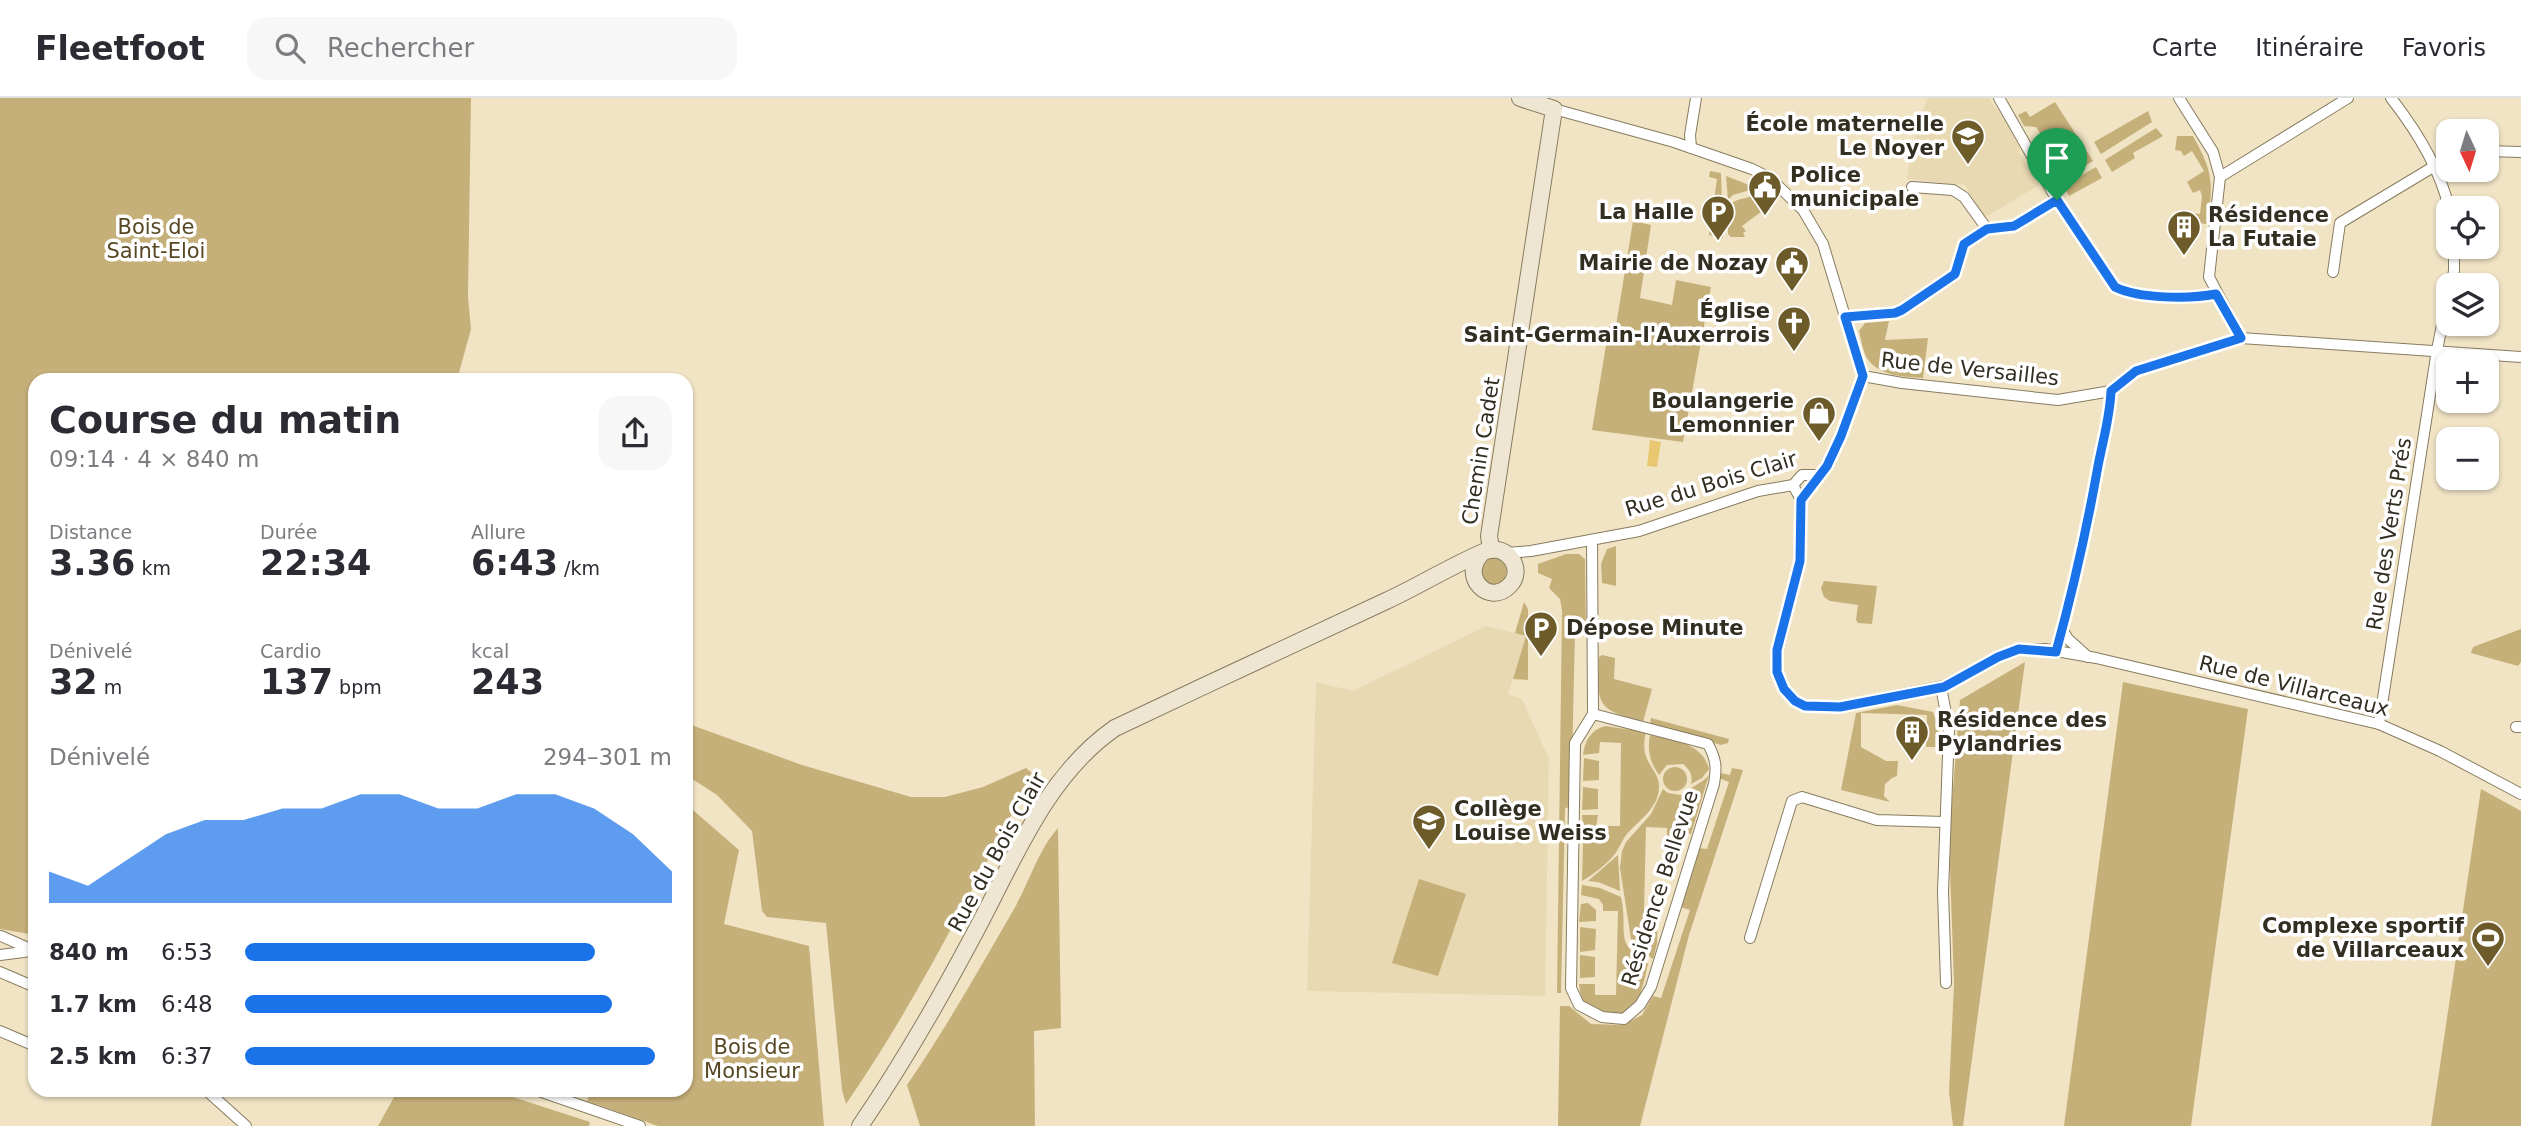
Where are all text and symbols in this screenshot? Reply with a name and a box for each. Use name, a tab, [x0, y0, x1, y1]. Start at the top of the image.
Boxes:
search box	[247, 17, 737, 80]
text: Fleetfoot	[35, 29, 205, 68]
icon: search	[271, 29, 309, 67]
text: Rechercher	[327, 33, 474, 63]
text: Carte	[2152, 34, 2217, 62]
text: Itinéraire	[2255, 34, 2364, 62]
text: Favoris	[2402, 34, 2486, 62]
place label: École maternelle Le Noyer	[1746, 111, 1945, 160]
school or university icon: École maternelle Le Noyer	[1949, 117, 1987, 166]
north arrow	[2436, 119, 2499, 182]
map controls	[2436, 119, 2499, 490]
pin	[2027, 128, 2087, 200]
icon: arrive	[2038, 139, 2076, 177]
place label: Police municipale	[1790, 163, 1919, 211]
public building icon: Police municipale	[1746, 168, 1784, 217]
parking icon: La Halle	[1699, 193, 1737, 242]
button: locate	[2436, 196, 2499, 259]
place label: La Halle	[1599, 200, 1694, 224]
place label: Résidence La Futaie	[2208, 203, 2329, 251]
building icon: Résidence La Futaie	[2165, 208, 2203, 257]
park label: Bois de Saint-Eloi	[107, 215, 205, 263]
public building icon: Mairie de Nozay	[1773, 244, 1811, 293]
place label: Mairie de Nozay	[1579, 251, 1768, 275]
button: layers	[2436, 273, 2499, 336]
place label: Église Saint-Germain-l'Auxerrois	[1464, 298, 1770, 347]
church icon: Église Saint-Germain-l'Auxerrois	[1775, 304, 1813, 353]
street label: Rue de Versailles	[1880, 348, 2060, 390]
button: +	[2436, 350, 2499, 413]
street label: Chemin Cadet	[1457, 375, 1505, 527]
place label: Boulangerie Lemonnier	[1651, 389, 1795, 437]
shop icon: Boulangerie Lemonnier	[1800, 394, 1838, 443]
button: share	[598, 396, 672, 470]
text: Course du matin	[49, 398, 401, 442]
button: −	[2436, 427, 2499, 490]
street label: Rue des Verts Prés	[2362, 436, 2416, 632]
text: 09:14 · 4 × 840 m	[49, 446, 259, 472]
street label: Rue du Bois Clair	[1622, 446, 1800, 522]
text: Distance	[49, 521, 132, 543]
text: Durée	[260, 521, 317, 543]
text: Allure	[471, 521, 526, 543]
text: 3.36	[49, 543, 135, 583]
text: 22:34	[260, 543, 371, 583]
text: 6:43	[471, 543, 558, 583]
text: km	[135, 557, 171, 579]
text: /km	[558, 557, 600, 579]
parking icon: Dépose Minute	[1522, 609, 1560, 658]
place label: Dépose Minute	[1566, 616, 1743, 640]
text: Dénivelé	[49, 640, 133, 662]
text: Cardio	[260, 640, 321, 662]
text: kcal	[471, 640, 509, 662]
street label: Rue de Villarceaux	[2196, 651, 2392, 721]
text: 32	[49, 662, 98, 702]
text: 137	[260, 662, 333, 702]
text: 243	[471, 662, 544, 702]
text: m	[98, 676, 122, 698]
text: bpm	[333, 676, 382, 698]
place label: Résidence des Pylandries	[1937, 708, 2107, 756]
building icon: Résidence des Pylandries	[1893, 713, 1931, 762]
text: Dénivelé	[49, 744, 150, 770]
text: 294–301 m	[543, 744, 672, 770]
street label: Rue du Bois Clair	[943, 768, 1051, 936]
street label: Résidence Bellevue	[1617, 787, 1703, 989]
place label: Collège Louise Weiss	[1454, 797, 1607, 845]
school or university icon: Collège Louise Weiss	[1410, 802, 1448, 851]
place label: Complexe sportif de Villarceaux	[2262, 914, 2465, 962]
sports icon: Complexe sportif de Villarceaux	[2469, 919, 2507, 968]
text: 840 m	[49, 939, 129, 965]
text: 6:53	[161, 939, 213, 965]
text: 1.7 km	[49, 991, 137, 1017]
text: 6:48	[161, 991, 213, 1017]
park label: Bois de Monsieur	[704, 1035, 800, 1083]
text: 2.5 km	[49, 1043, 137, 1069]
text: 6:37	[161, 1043, 213, 1069]

